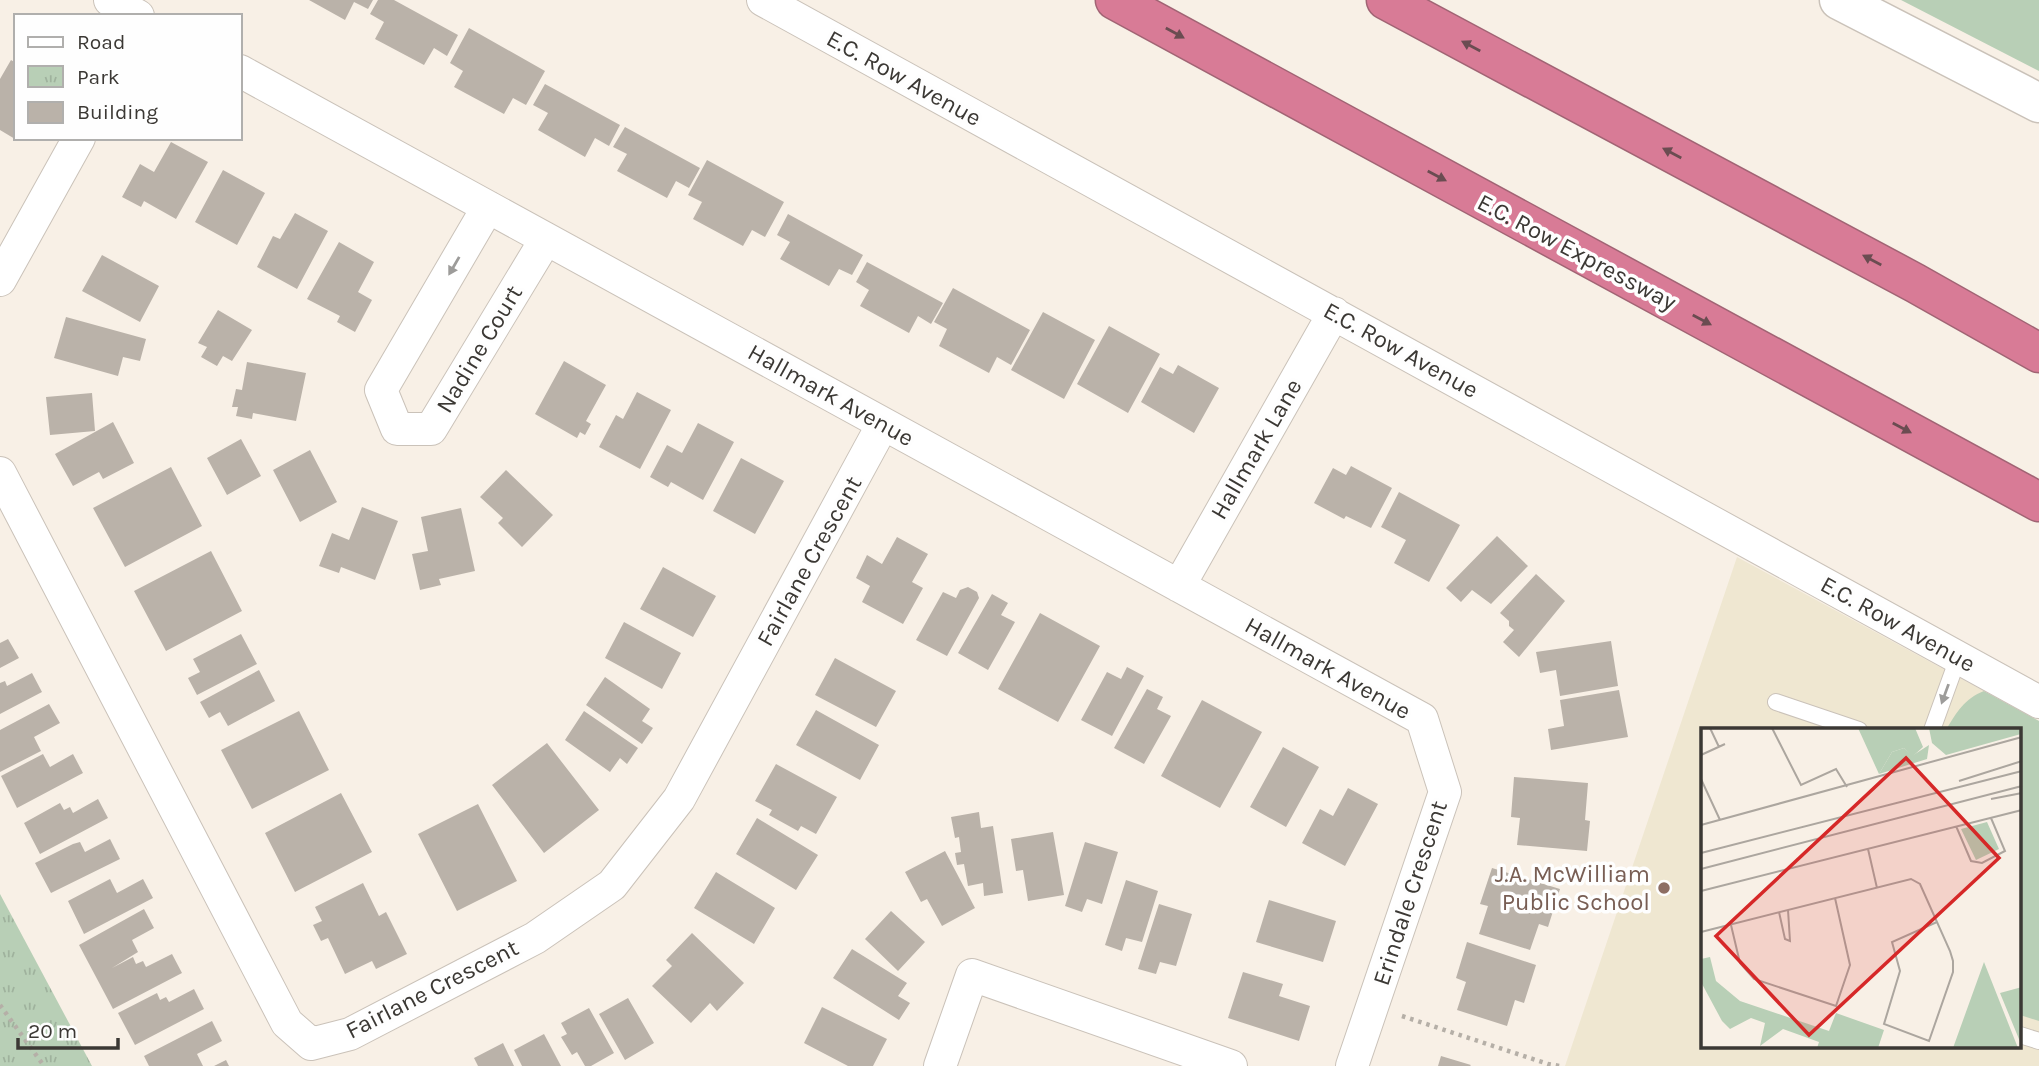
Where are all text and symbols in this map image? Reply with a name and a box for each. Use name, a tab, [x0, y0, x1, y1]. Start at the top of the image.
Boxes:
legend	[14, 14, 242, 140]
street label: E.C. Row Avenue	[822, 24, 986, 132]
one-way arrow	[1166, 27, 1185, 39]
text: Road	[77, 30, 125, 54]
one-way arrow	[1461, 40, 1481, 51]
text: Park	[77, 65, 120, 89]
text: Building	[77, 100, 158, 124]
one-way arrow	[1662, 147, 1682, 159]
one-way arrow	[1428, 170, 1447, 182]
street label: E.C. Row Expressway	[1473, 188, 1681, 316]
one-way arrow	[1863, 254, 1882, 266]
one-way arrow	[448, 257, 460, 276]
street label: Nadine Court	[430, 280, 528, 418]
street label: E.C. Row Avenue	[1319, 296, 1483, 404]
one-way arrow	[1692, 314, 1712, 326]
street label: Hallmark Avenue	[743, 338, 919, 452]
street label: Hallmark Lane	[1204, 374, 1308, 524]
one-way arrow	[1892, 422, 1912, 434]
street label: Fairlane Crescent	[751, 471, 867, 651]
street label: E.C. Row Avenue	[1816, 570, 1980, 678]
street label: Hallmark Avenue	[1240, 611, 1416, 725]
one-way arrow	[1939, 683, 1950, 704]
inset map	[1701, 728, 2022, 1048]
street label: Erindale Crescent	[1367, 797, 1453, 989]
place label: J.A. McWilliam Public School	[1495, 860, 1650, 916]
marker: J.A. McWilliam Public School	[1656, 880, 1672, 896]
street label: Fairlane Crescent	[341, 933, 523, 1045]
scale bar	[18, 1006, 117, 1050]
text: 20 m	[28, 1019, 77, 1043]

